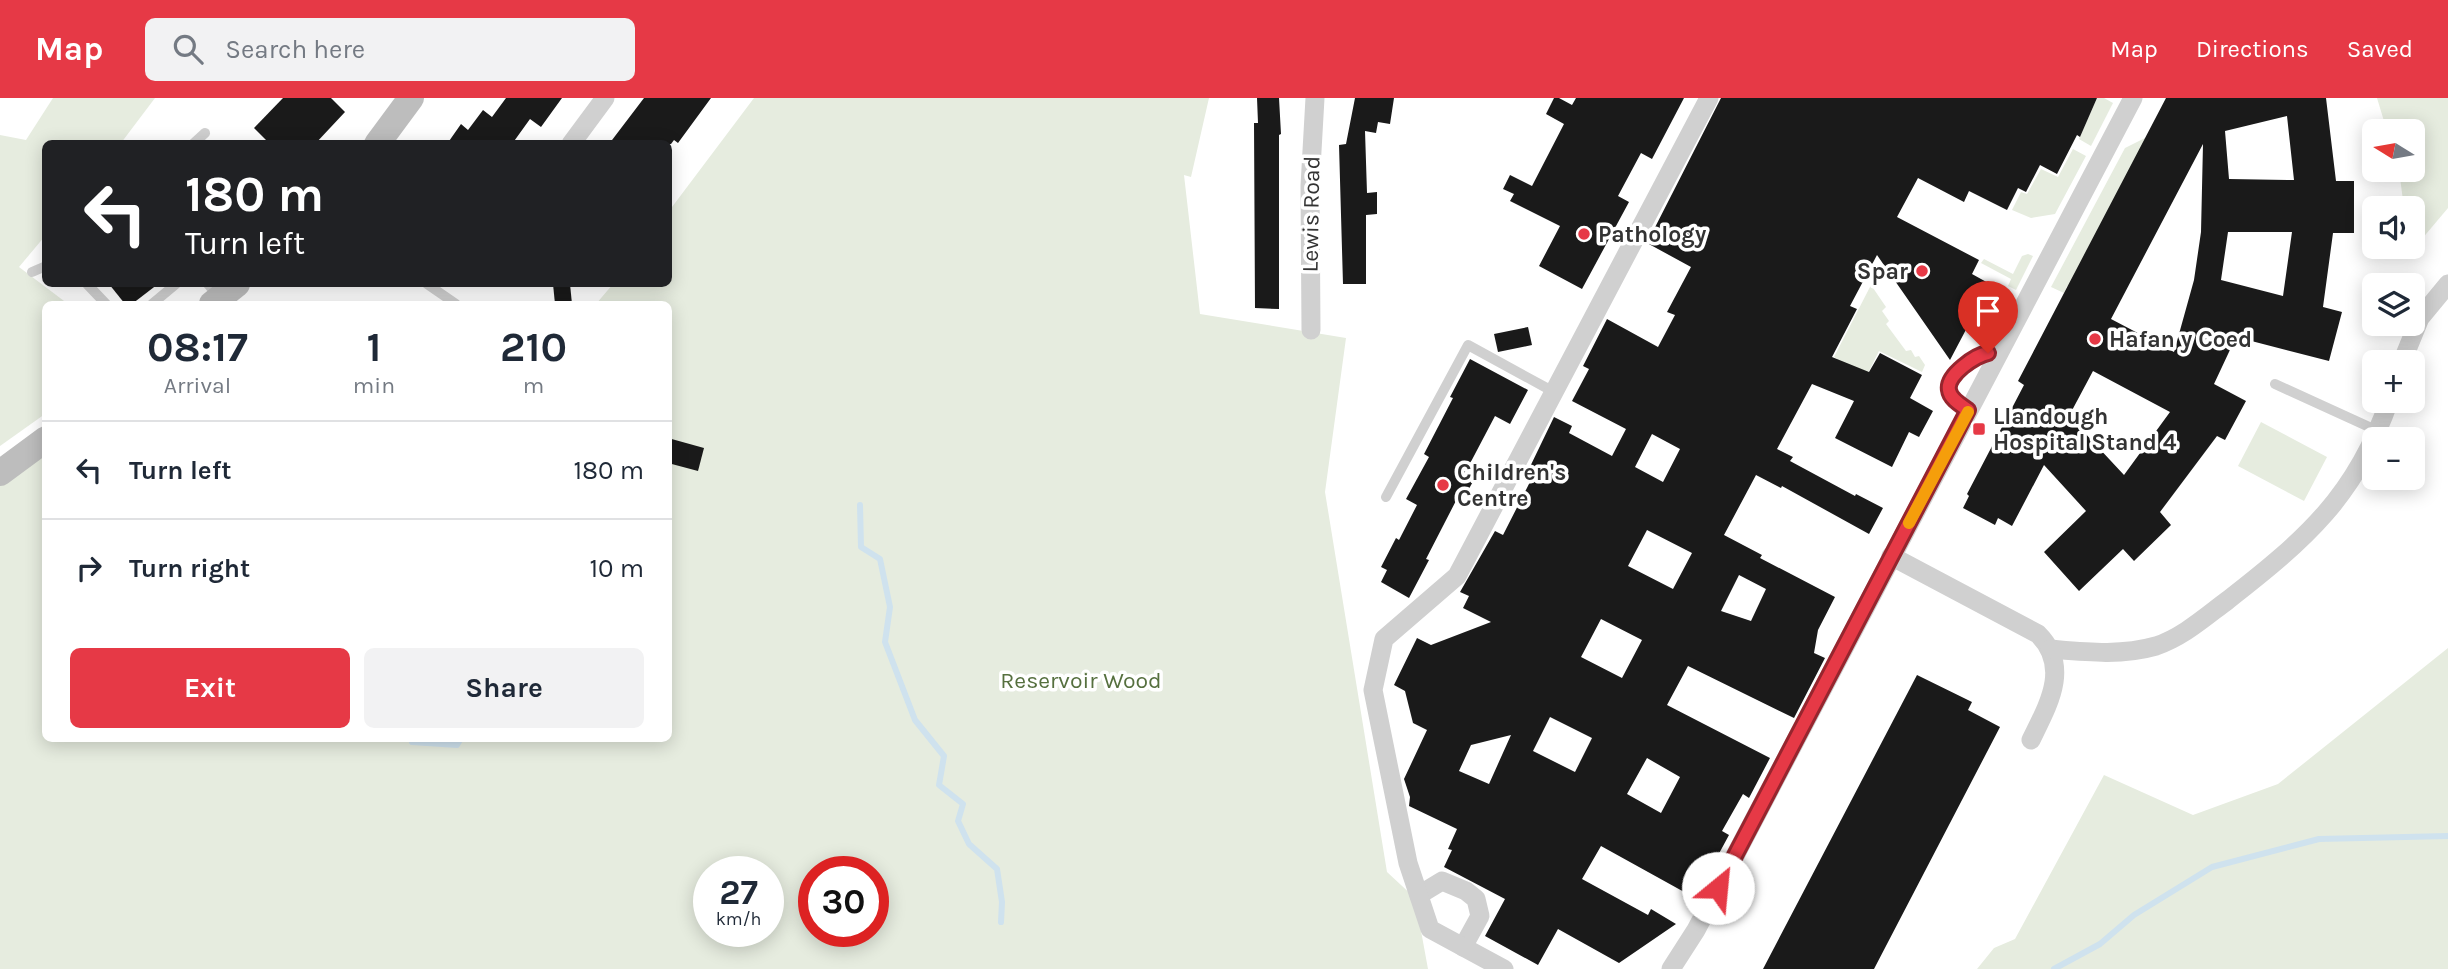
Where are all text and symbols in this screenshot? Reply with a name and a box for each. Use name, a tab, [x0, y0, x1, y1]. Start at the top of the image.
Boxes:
search box	[145, 18, 635, 81]
text: Map	[35, 30, 103, 68]
icon: search	[169, 30, 207, 68]
text: Search here	[225, 34, 365, 65]
text: Map	[2110, 35, 2158, 63]
text: Directions	[2196, 35, 2309, 63]
text: Saved	[2347, 35, 2413, 63]
north arrow	[2362, 119, 2426, 182]
map controls	[2362, 119, 2425, 490]
street label: Lewis Road	[1296, 155, 1326, 273]
text: 180 m	[185, 166, 324, 223]
icon: left	[70, 168, 161, 259]
button: sound	[2362, 196, 2425, 259]
place label: Pathology	[1598, 221, 1707, 248]
text: Turn left	[185, 225, 305, 262]
marker: Pathology	[1576, 226, 1592, 242]
place label: Spar	[1857, 258, 1908, 285]
marker: Spar	[1914, 263, 1930, 279]
button: layers	[2362, 273, 2425, 336]
pin	[1958, 281, 2018, 353]
icon: arrive	[1969, 292, 2007, 330]
text: 08:17	[147, 322, 248, 372]
text: 1	[366, 322, 381, 372]
text: 210	[500, 322, 567, 372]
place label: Hafan y Coed	[2109, 326, 2252, 353]
marker: Hafan y Coed	[2087, 331, 2103, 347]
button: +	[2362, 350, 2425, 413]
text: Arrival	[164, 372, 231, 399]
text: min	[353, 372, 395, 399]
text: m	[523, 372, 544, 399]
place label: Llandough Hospital Stand 4	[1993, 403, 2177, 456]
marker: Llandough Hospital Stand 4	[1971, 421, 1987, 437]
button: −	[2362, 427, 2425, 490]
icon: left	[70, 451, 108, 489]
text: Turn left	[129, 455, 231, 486]
text: 180 m	[574, 455, 644, 486]
place label: Children's Centre	[1457, 459, 1566, 512]
marker: Children's Centre	[1435, 477, 1451, 493]
icon: right	[70, 549, 108, 587]
text: Turn right	[129, 553, 250, 584]
text: 10 m	[589, 553, 644, 584]
button: Exit	[70, 648, 350, 728]
button: Share	[364, 648, 644, 728]
park label: Reservoir Wood	[1000, 667, 1162, 694]
position arrow	[1681, 851, 1755, 925]
speed limit sign: 30	[798, 856, 889, 947]
text: 27	[719, 872, 758, 913]
text: km/h	[716, 908, 761, 930]

